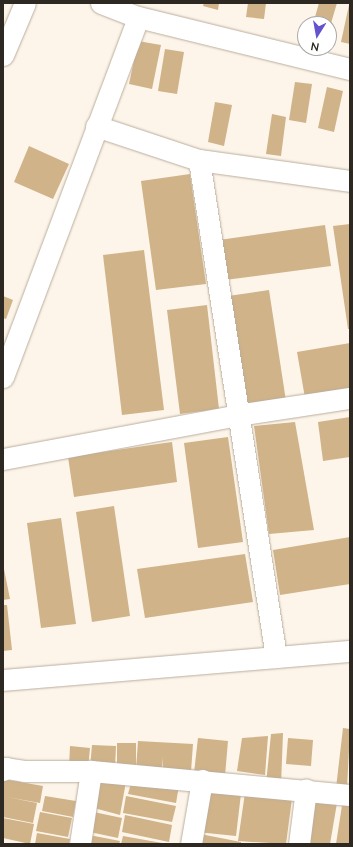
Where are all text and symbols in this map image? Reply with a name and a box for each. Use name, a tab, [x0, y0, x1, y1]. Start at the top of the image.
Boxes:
north arrow	[297, 16, 337, 56]
text: N	[309, 39, 320, 54]

